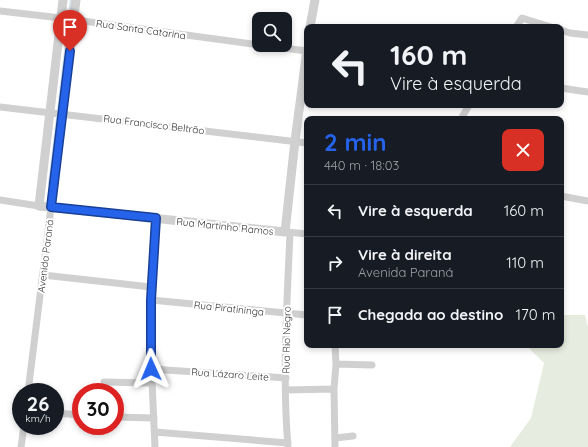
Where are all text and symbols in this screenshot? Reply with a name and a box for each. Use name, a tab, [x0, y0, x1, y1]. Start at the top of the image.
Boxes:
pin	[53, 10, 87, 51]
map controls	[252, 12, 292, 52]
button: search	[252, 12, 292, 52]
icon: arrive	[59, 16, 81, 38]
street label: Rua Santa Catarina	[95, 17, 187, 42]
text: 160 m	[390, 37, 467, 72]
icon: left	[324, 40, 376, 92]
text: Vire à esquerda	[390, 72, 522, 95]
street label: Rua Francisco Beltrão	[103, 112, 205, 137]
text: 2 min	[324, 127, 386, 157]
button: close	[502, 129, 544, 171]
text: 440 m · 18:03	[324, 157, 399, 173]
icon: left	[324, 200, 346, 222]
text: Vire à esquerda	[358, 201, 473, 220]
text: 160 m	[504, 201, 544, 220]
street label: Rua Martinho Ramos	[176, 215, 275, 238]
street label: Avenida Paraná	[35, 219, 56, 293]
text: Vire à direita	[358, 245, 452, 264]
icon: right	[324, 252, 346, 274]
text: 110 m	[506, 253, 544, 272]
text: Avenida Paraná	[358, 264, 454, 280]
street label: Rua Piratininga	[193, 298, 265, 319]
icon: arrive	[324, 304, 346, 326]
text: Chegada ao destino	[358, 305, 503, 324]
text: 170 m	[515, 305, 555, 324]
street label: Rua Rio Negro	[279, 306, 294, 374]
position arrow	[130, 348, 172, 390]
street label: Rua Lázaro Leite	[191, 365, 270, 384]
speed limit sign: 30	[72, 383, 124, 435]
text: 26	[27, 391, 49, 416]
text: km/h	[25, 412, 51, 425]

